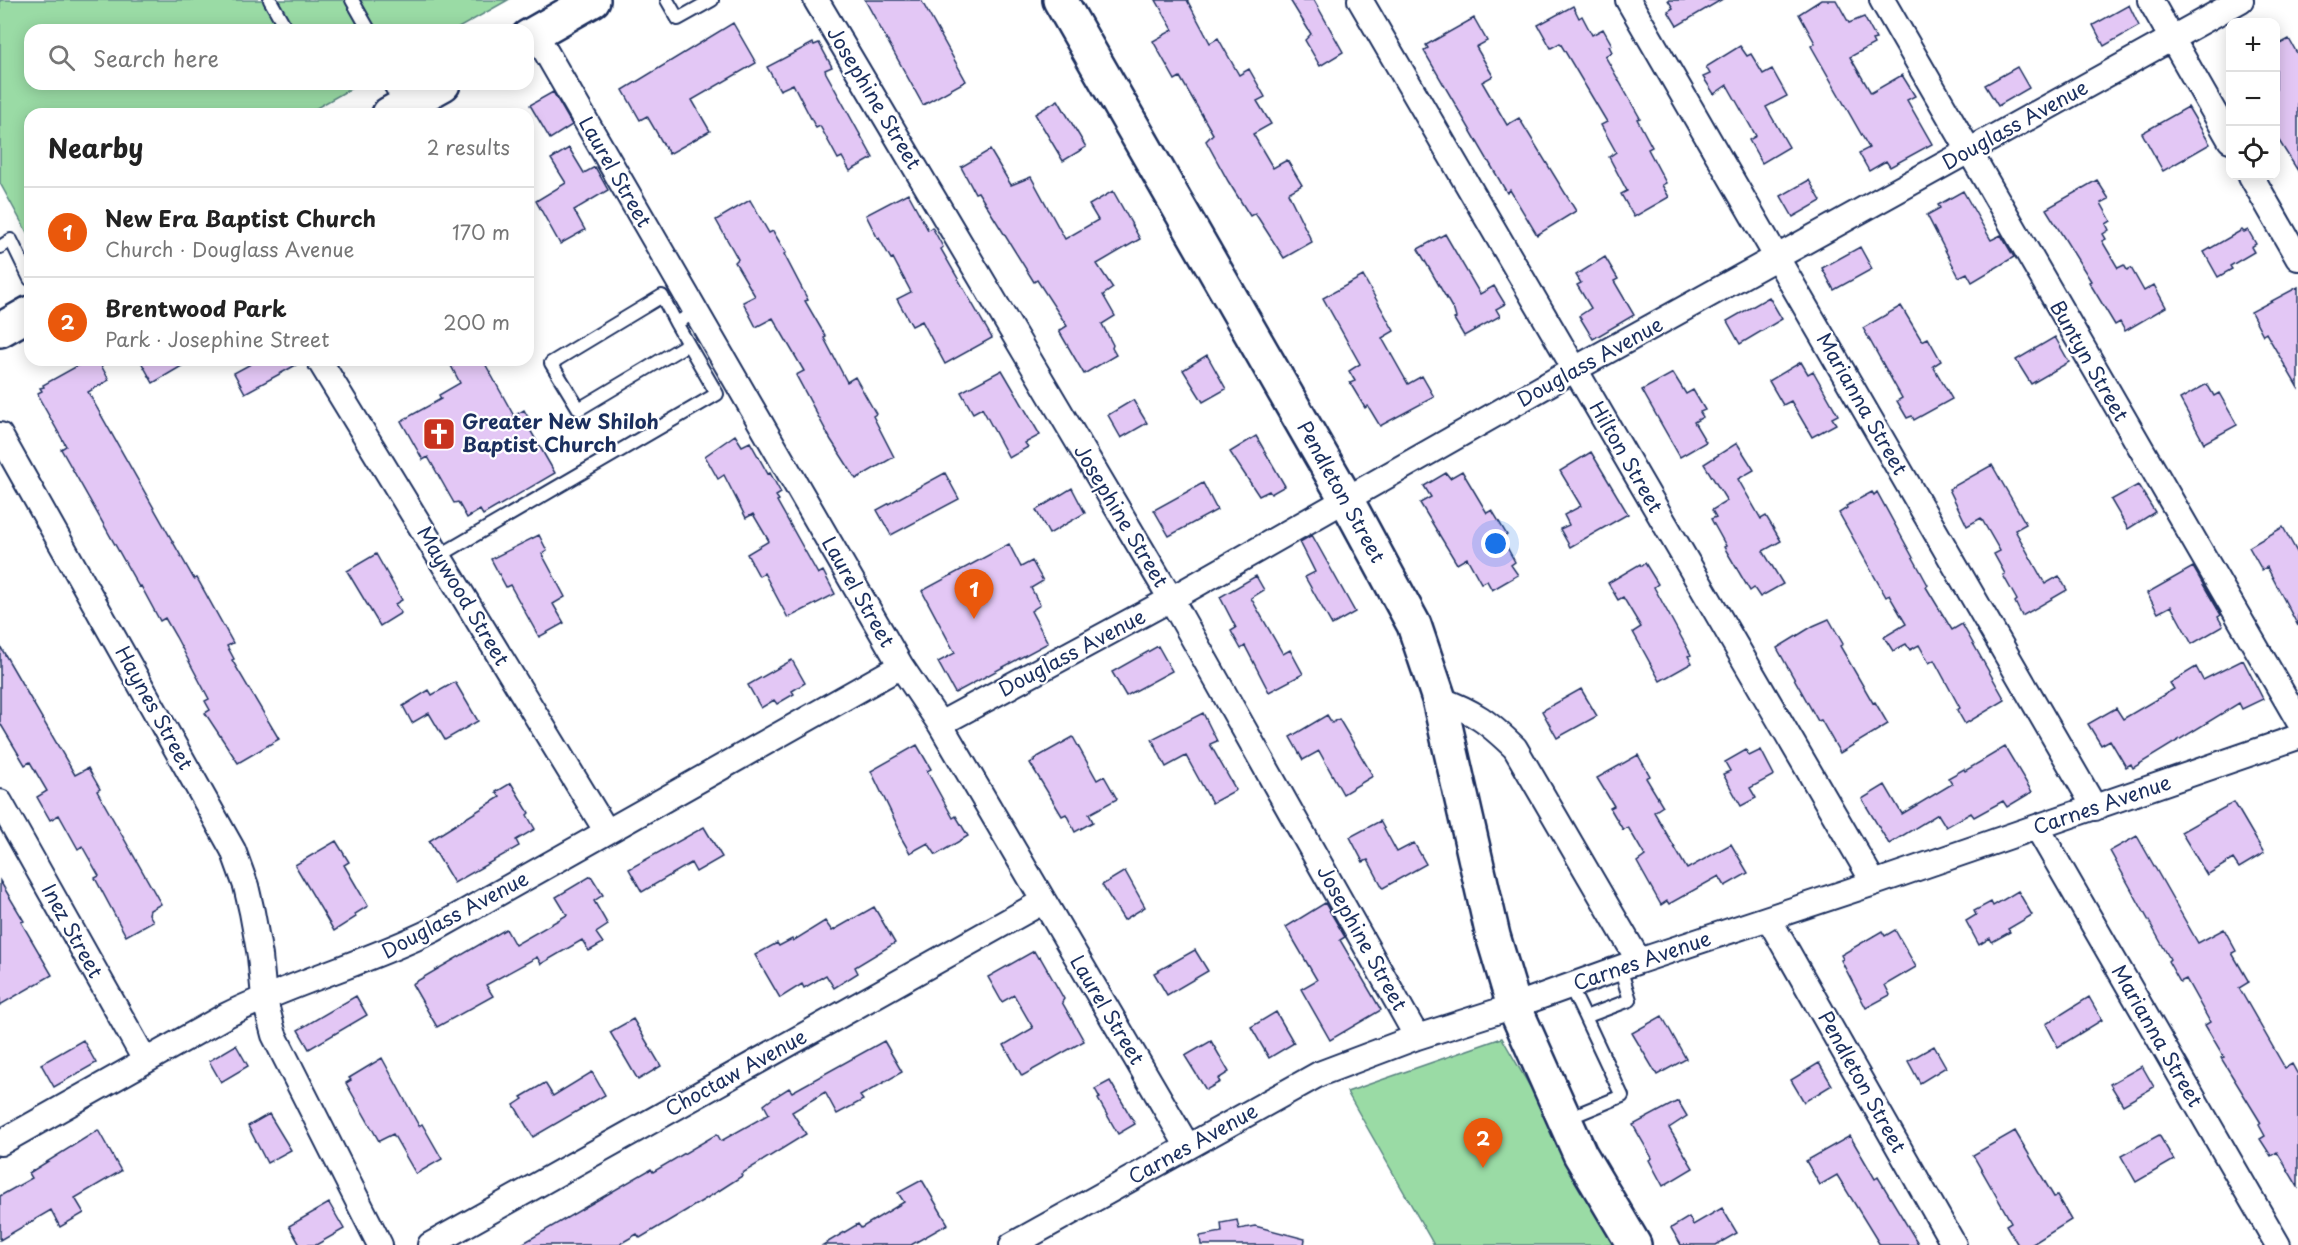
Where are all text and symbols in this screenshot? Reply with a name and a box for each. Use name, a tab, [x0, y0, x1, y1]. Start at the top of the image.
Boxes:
map controls	[2226, 18, 2280, 180]
button: +	[2226, 18, 2280, 72]
street label: Josephine Street	[820, 20, 929, 175]
search box	[24, 24, 534, 90]
icon: search	[45, 41, 78, 74]
text: Search here	[93, 41, 219, 74]
street label: Douglass Avenue	[1936, 72, 2093, 177]
button: −	[2226, 72, 2280, 126]
street label: Laurel Street	[572, 111, 660, 232]
button: locate	[2226, 126, 2280, 180]
text: Nearby	[48, 128, 143, 167]
text: 2 results	[427, 132, 510, 162]
text: New Era Baptist Church	[105, 201, 376, 234]
text: 1	[63, 217, 72, 247]
text: 170 m	[452, 217, 510, 247]
text: Church · Douglass Avenue	[105, 234, 354, 264]
text: Brentwood Park	[105, 291, 287, 324]
street label: Buntyn Street	[2043, 294, 2137, 427]
text: 2	[60, 307, 75, 337]
text: 200 m	[443, 307, 510, 337]
street label: Douglass Avenue	[1511, 309, 1668, 414]
text: Park · Josephine Street	[105, 324, 329, 354]
street label: Marianna Street	[1810, 327, 1916, 480]
street label: Hilton Street	[1583, 395, 1671, 518]
place label: Greater New Shiloh Baptist Church	[462, 406, 659, 459]
street label: Pendleton Street	[1290, 415, 1393, 568]
church icon: Greater New Shiloh Baptist Church	[421, 416, 457, 452]
street label: Josephine Street	[1067, 438, 1176, 593]
street label: Maywood Street	[410, 520, 517, 671]
your location	[1481, 529, 1510, 558]
street label: Laurel Street	[815, 531, 903, 652]
pin: 1	[954, 570, 994, 619]
street label: Douglass Avenue	[993, 601, 1150, 704]
street label: Haynes Street	[108, 640, 201, 775]
street label: Carnes Avenue	[2029, 766, 2175, 842]
street label: Josephine Street	[1310, 859, 1415, 1016]
street label: Douglass Avenue	[376, 863, 533, 966]
street label: Inez Street	[35, 878, 111, 983]
street label: Carnes Avenue	[1569, 922, 1715, 998]
street label: Laurel Street	[1063, 949, 1153, 1070]
street label: Marianna Street	[2105, 959, 2211, 1112]
street label: Pendleton Street	[1811, 1005, 1914, 1158]
street label: Choctaw Avenue	[659, 1021, 812, 1123]
street label: Carnes Avenue	[1122, 1095, 1263, 1191]
pin: 2	[1464, 1118, 1502, 1168]

